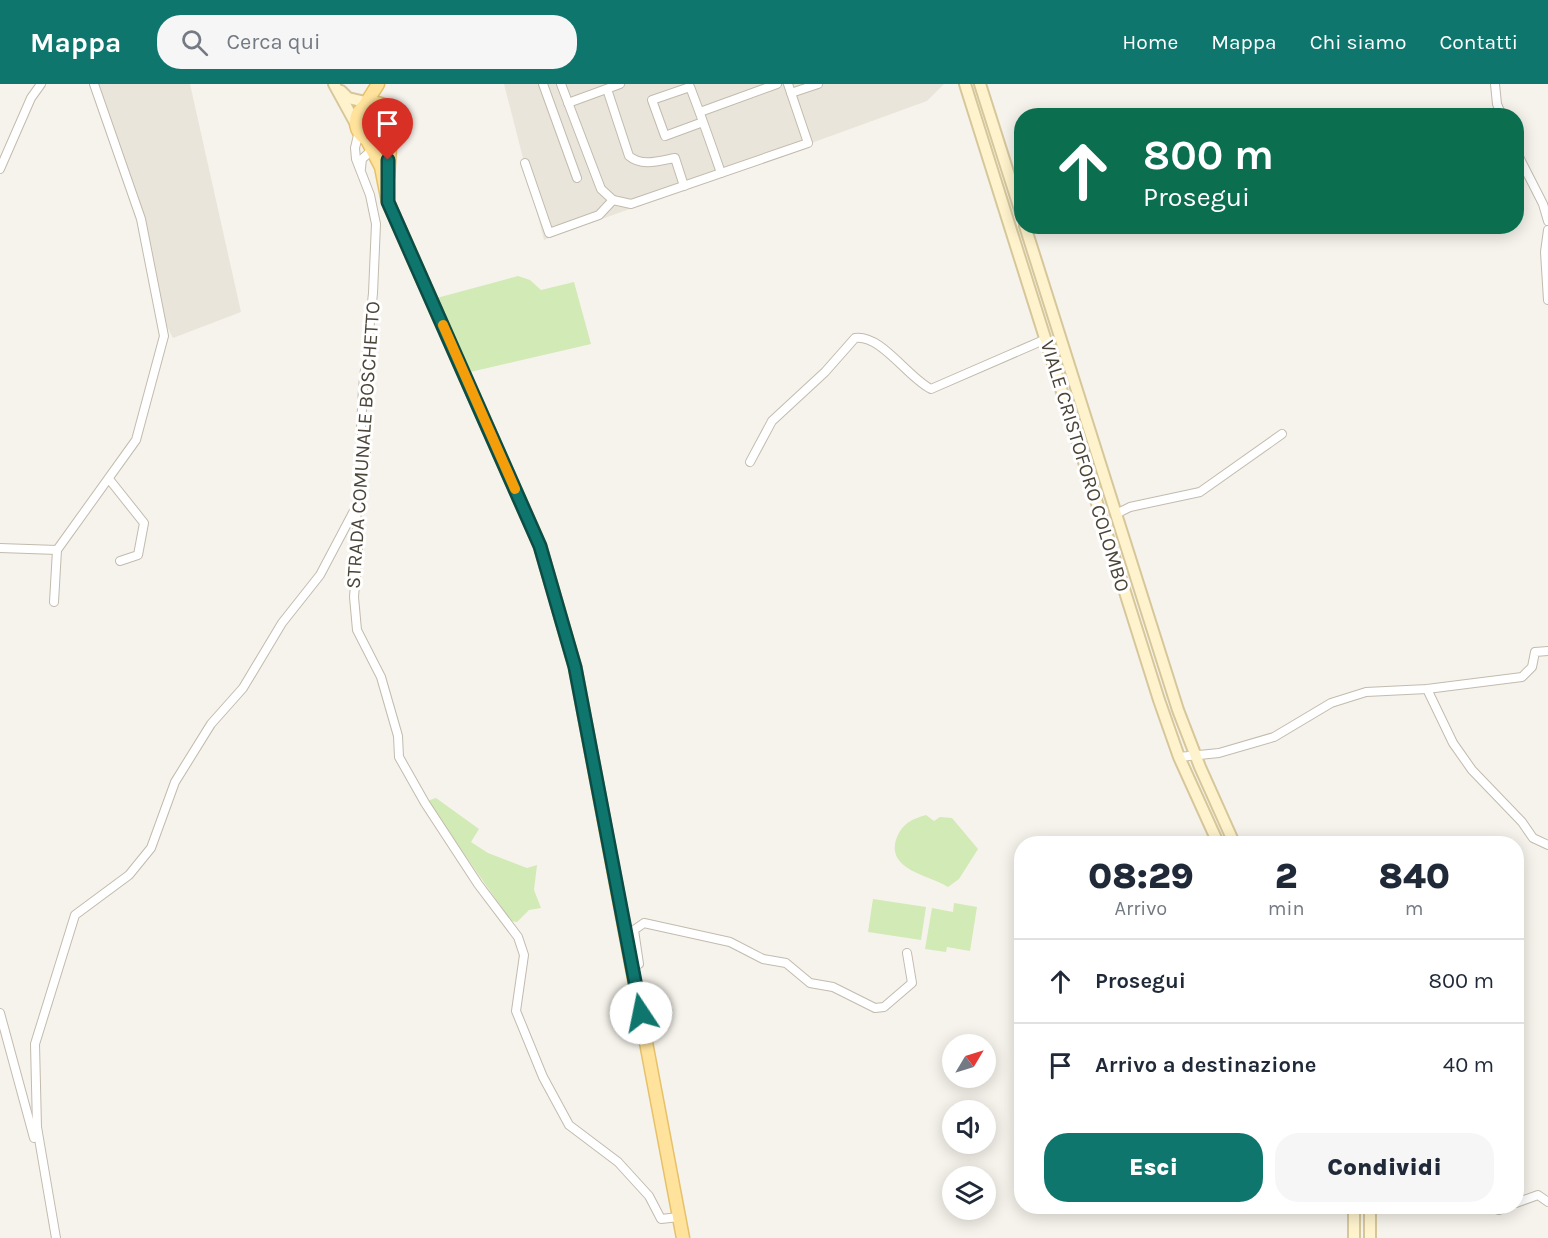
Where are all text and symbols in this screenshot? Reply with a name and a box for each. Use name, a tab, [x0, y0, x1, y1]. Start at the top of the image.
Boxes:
search box	[157, 15, 577, 69]
text: Mappa	[30, 26, 121, 59]
icon: search	[178, 26, 211, 59]
text: Cerca qui	[226, 29, 321, 55]
text: Home	[1122, 30, 1178, 54]
text: Mappa	[1211, 30, 1277, 54]
text: Chi siamo	[1310, 30, 1406, 54]
text: Contatti	[1439, 30, 1518, 54]
pin	[362, 98, 413, 160]
icon: arrive	[371, 107, 404, 140]
text: 800 m	[1143, 130, 1274, 180]
icon: ahead	[1044, 132, 1122, 210]
text: Prosegui	[1143, 181, 1250, 213]
street label: STRADA COMUNALE BOSCHETTO	[341, 300, 385, 590]
street label: VIALE CRISTOFORO COLOMBO	[1036, 337, 1134, 595]
text: 08:29	[1088, 855, 1194, 897]
text: 2	[1275, 855, 1297, 897]
text: 840	[1378, 855, 1450, 897]
text: Arrivo	[1114, 897, 1167, 920]
text: min	[1268, 897, 1304, 920]
text: m	[1405, 897, 1424, 920]
icon: ahead	[1044, 965, 1077, 998]
text: Prosegui	[1095, 968, 1186, 994]
text: 800 m	[1429, 968, 1494, 994]
position arrow	[609, 981, 673, 1045]
north arrow	[942, 1034, 996, 1088]
map controls	[942, 1034, 996, 1220]
icon: arrive	[1044, 1049, 1077, 1082]
text: Arrivo a destinazione	[1095, 1052, 1316, 1078]
text: 40 m	[1443, 1052, 1494, 1078]
button: sound	[942, 1100, 996, 1154]
button: Esci	[1044, 1133, 1263, 1202]
button: Condividi	[1275, 1133, 1494, 1202]
button: layers	[942, 1166, 996, 1220]

